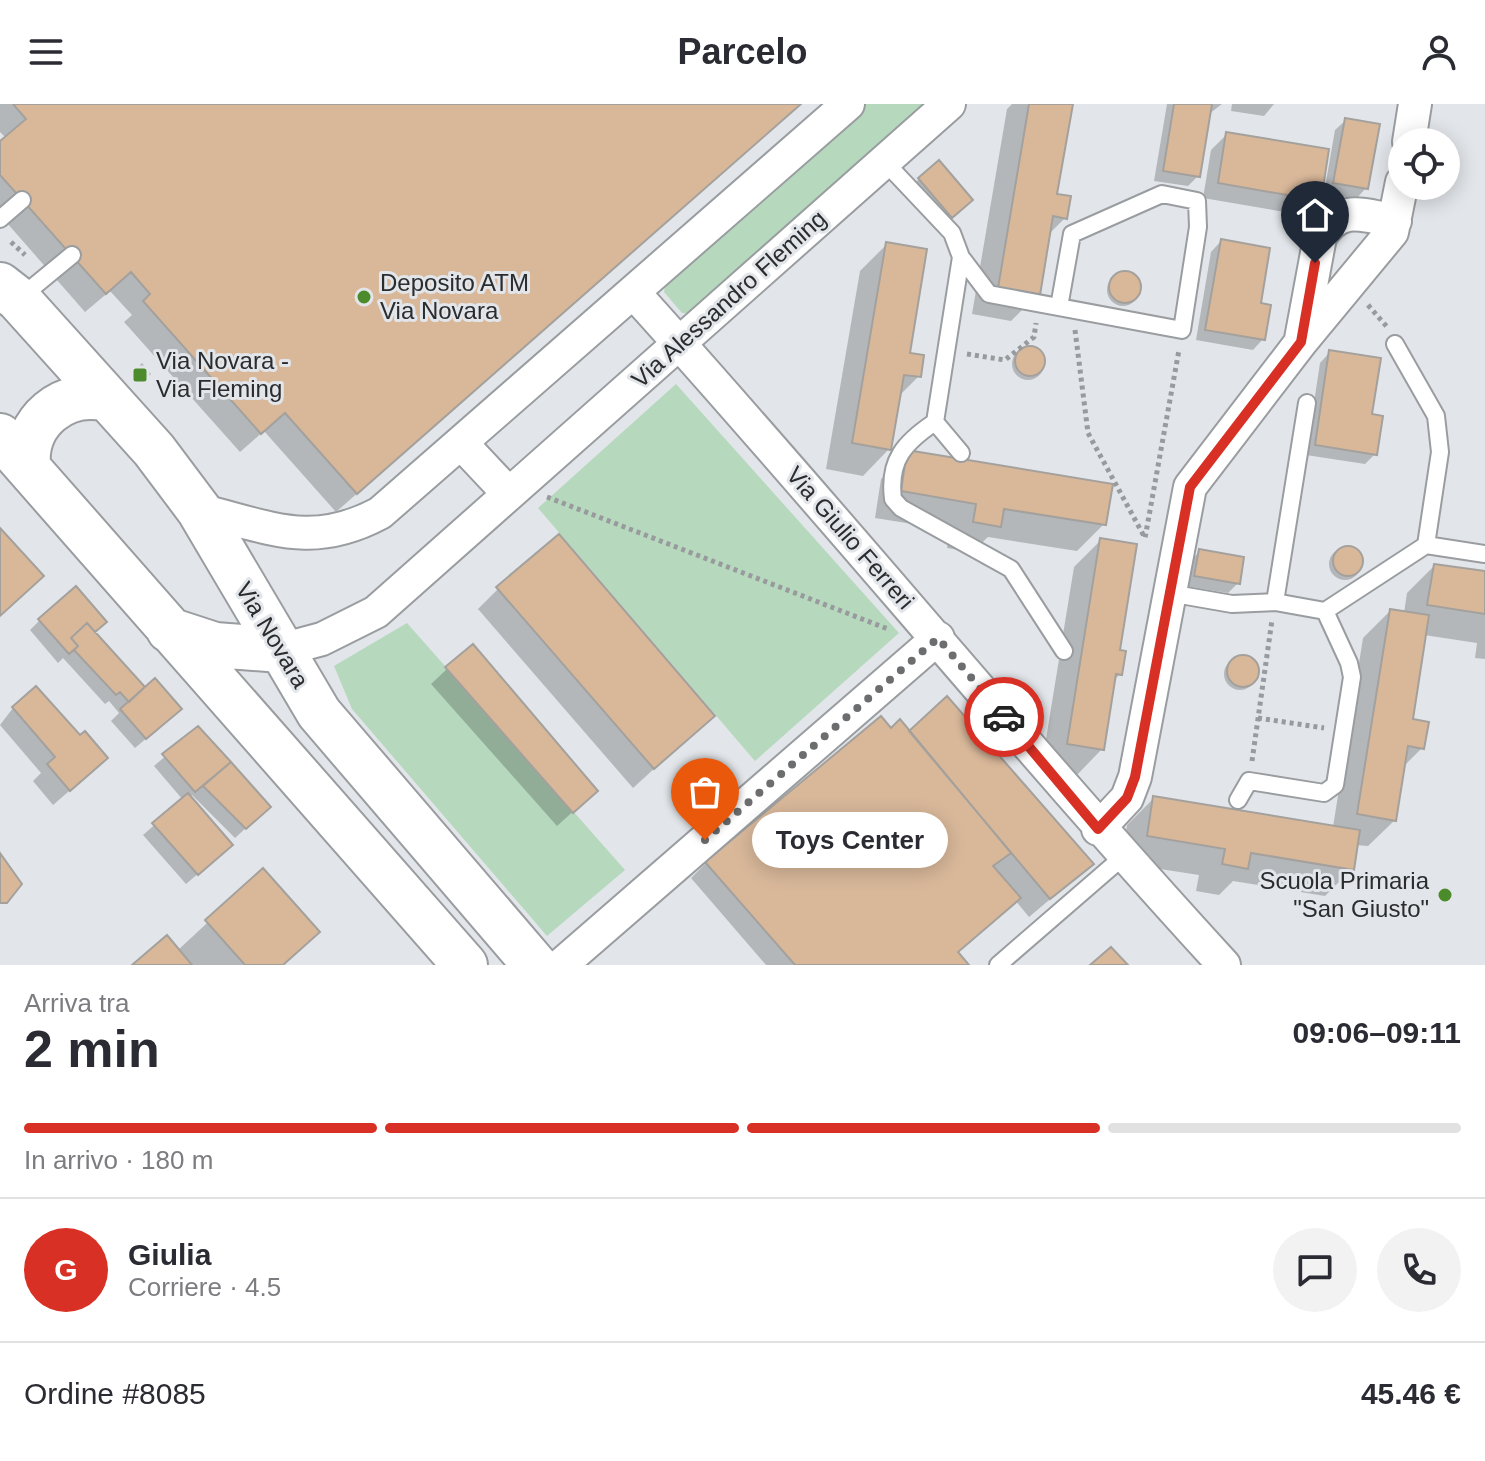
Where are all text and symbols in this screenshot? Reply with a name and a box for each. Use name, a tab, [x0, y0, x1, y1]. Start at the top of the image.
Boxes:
icon: menu	[24, 30, 68, 74]
icon: person	[1417, 30, 1461, 74]
text: Parcelo	[677, 31, 808, 72]
map controls	[1388, 128, 1460, 200]
button: locate	[1388, 128, 1460, 200]
pin	[1281, 181, 1349, 263]
icon: home	[1293, 193, 1337, 237]
street label: Via Alessandro Fleming	[626, 204, 831, 393]
place label: Deposito ATM Via Novara	[380, 269, 529, 324]
marker: Deposito ATM Via Novara	[355, 288, 373, 306]
place label: Via Novara - Via Fleming	[156, 347, 289, 402]
marker: Via Novara - Via Fleming	[131, 366, 149, 384]
street label: Via Giulio Ferreri	[781, 461, 919, 614]
street label: Via Novara	[230, 577, 315, 693]
courier	[964, 677, 1044, 757]
icon: car	[982, 695, 1026, 739]
pin	[671, 758, 739, 840]
icon: bag	[683, 770, 727, 814]
callout: Toys Center	[753, 812, 949, 868]
text: Toys Center	[776, 825, 924, 855]
place label: Scuola Primaria "San Giusto"	[1260, 867, 1430, 922]
marker: Scuola Primaria "San Giusto"	[1436, 886, 1454, 904]
text: Arriva tra	[24, 988, 129, 1018]
text: 09:06–09:11	[1293, 1016, 1461, 1049]
text: 2 min	[24, 1020, 160, 1078]
text: In arrivo · 180 m	[24, 1145, 213, 1175]
button: chat	[1273, 1228, 1357, 1312]
button: phone	[1377, 1228, 1461, 1312]
text: Giulia	[128, 1238, 211, 1271]
text: G	[54, 1253, 78, 1286]
text: Corriere · 4.5	[128, 1272, 281, 1302]
text: Ordine #8085	[24, 1377, 206, 1410]
text: 45.46 €	[1361, 1377, 1461, 1410]

